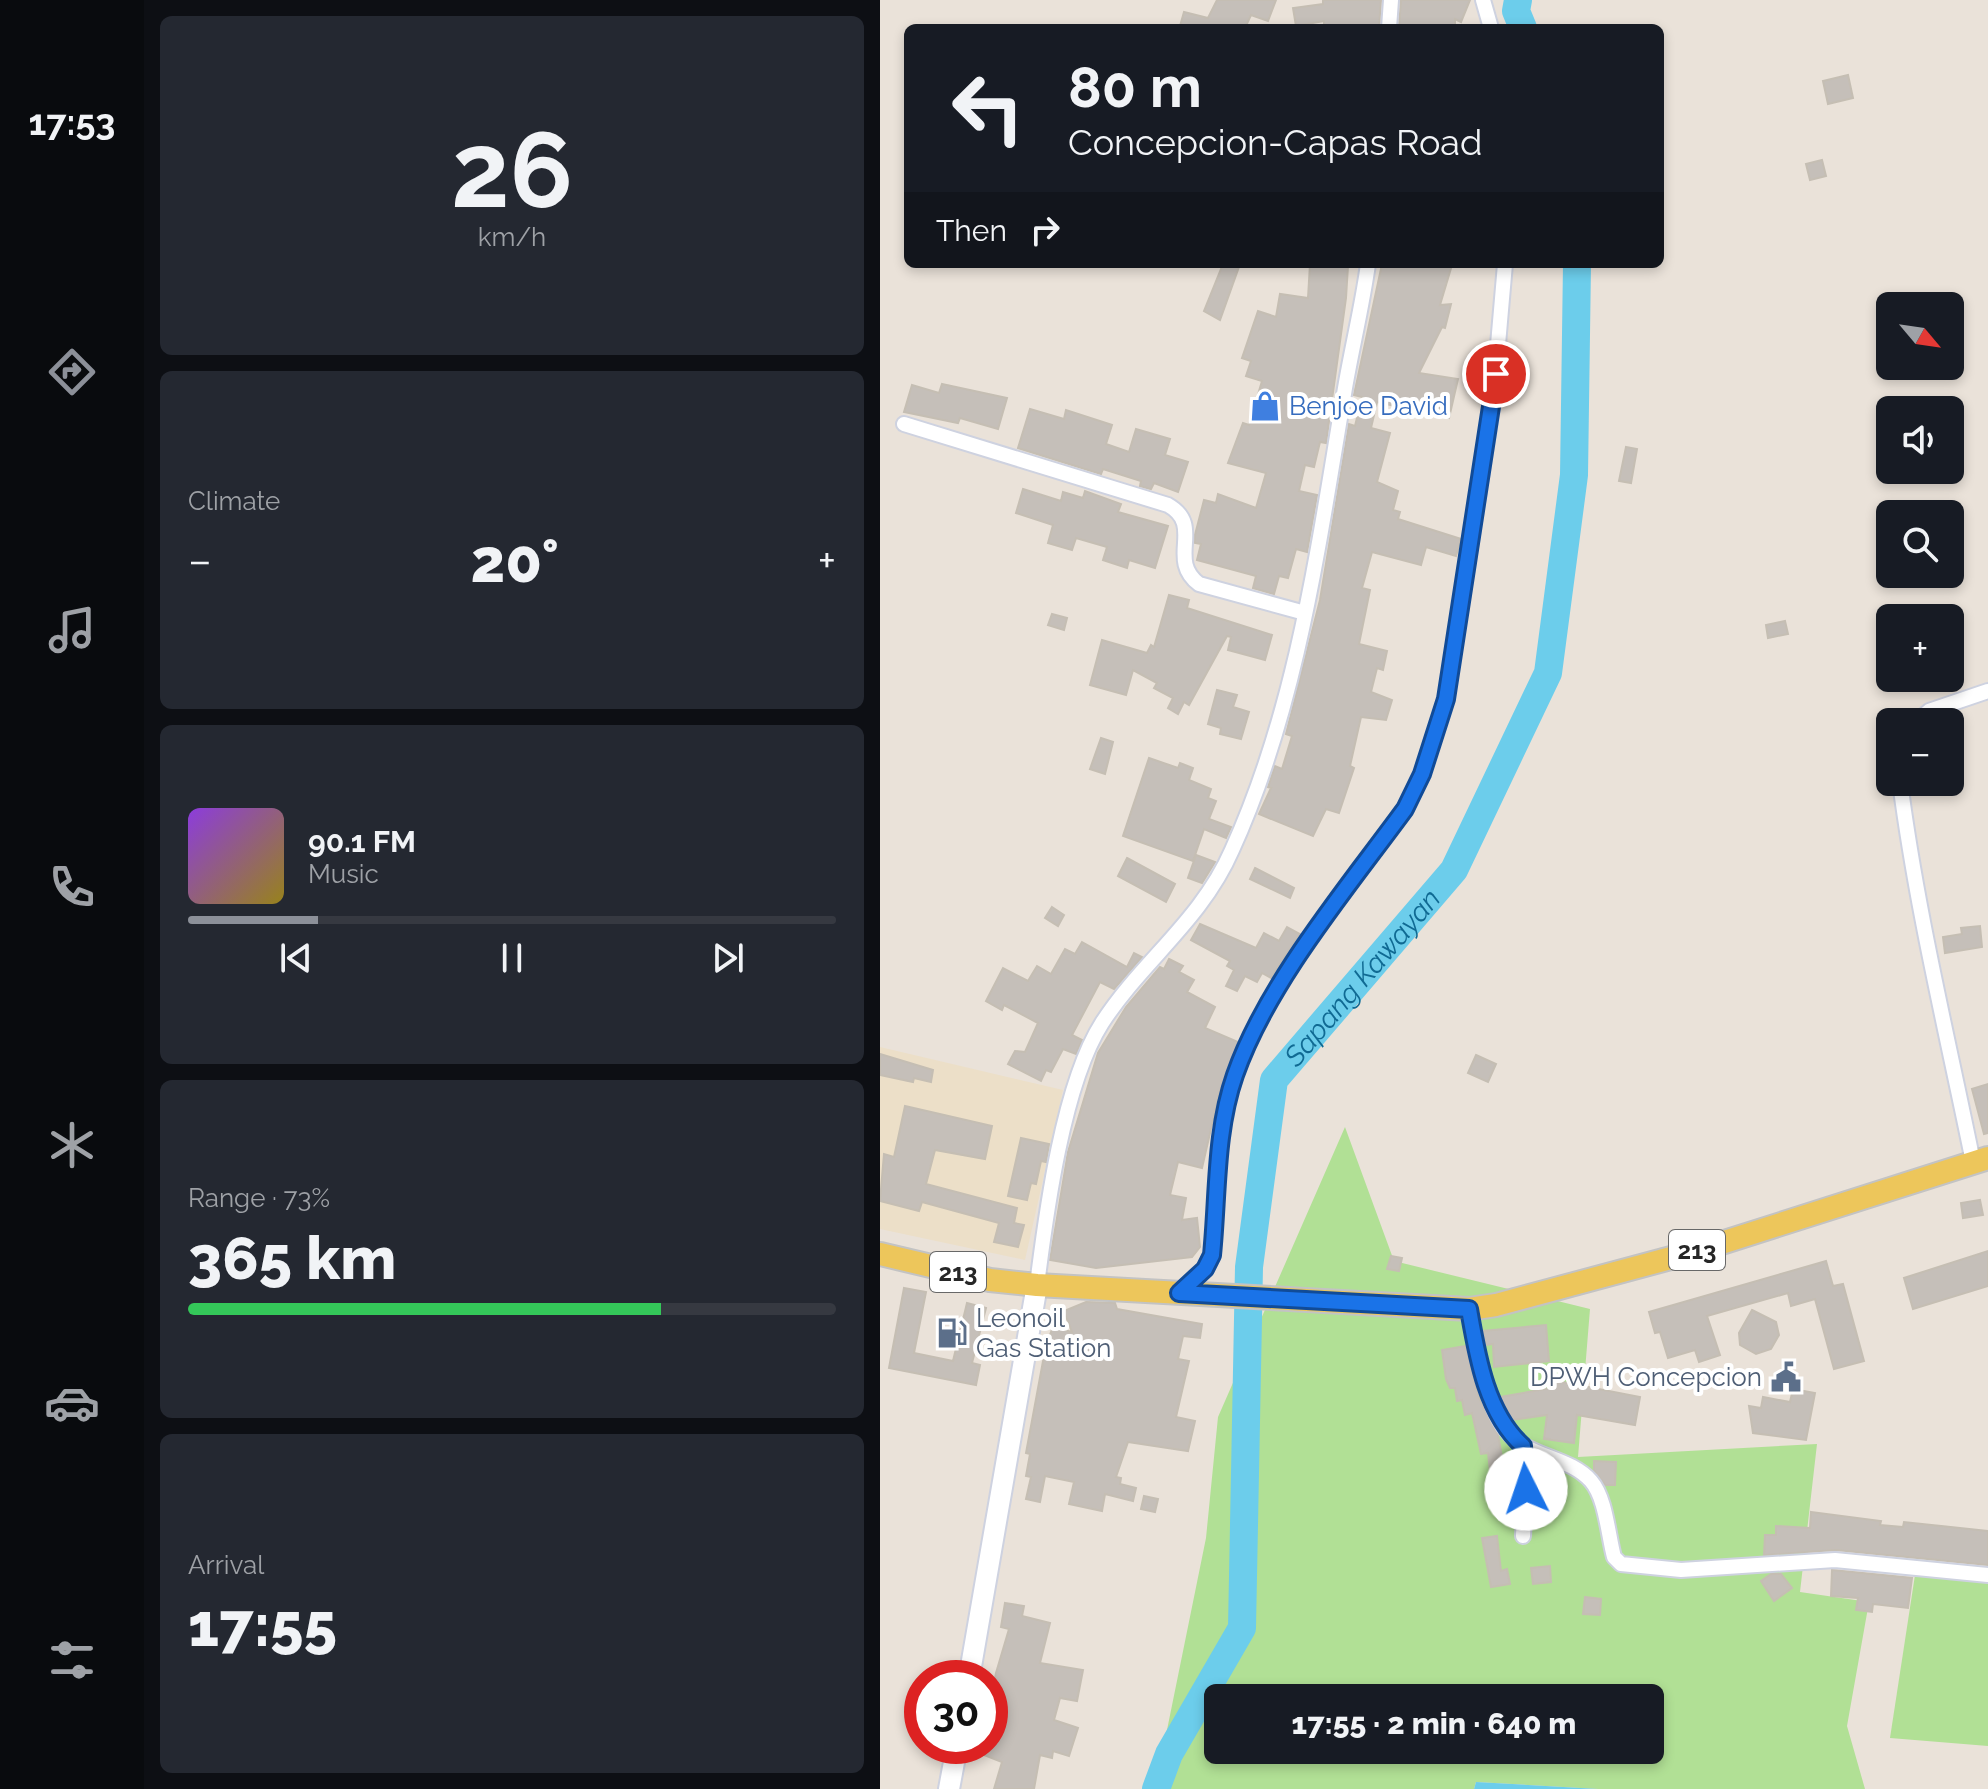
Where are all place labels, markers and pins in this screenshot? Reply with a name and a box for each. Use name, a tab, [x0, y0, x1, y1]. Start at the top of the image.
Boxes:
pin	[1462, 340, 1530, 408]
shop icon: Benjoe David	[1248, 389, 1282, 423]
place label: Benjoe David	[1289, 391, 1448, 421]
place label: Leonoil Gas Station	[976, 1303, 1111, 1363]
fuel station icon: Leonoil Gas Station	[935, 1316, 969, 1350]
public building icon: DPWH Concepcion	[1769, 1360, 1803, 1394]
place label: DPWH Concepcion	[1530, 1362, 1762, 1392]

